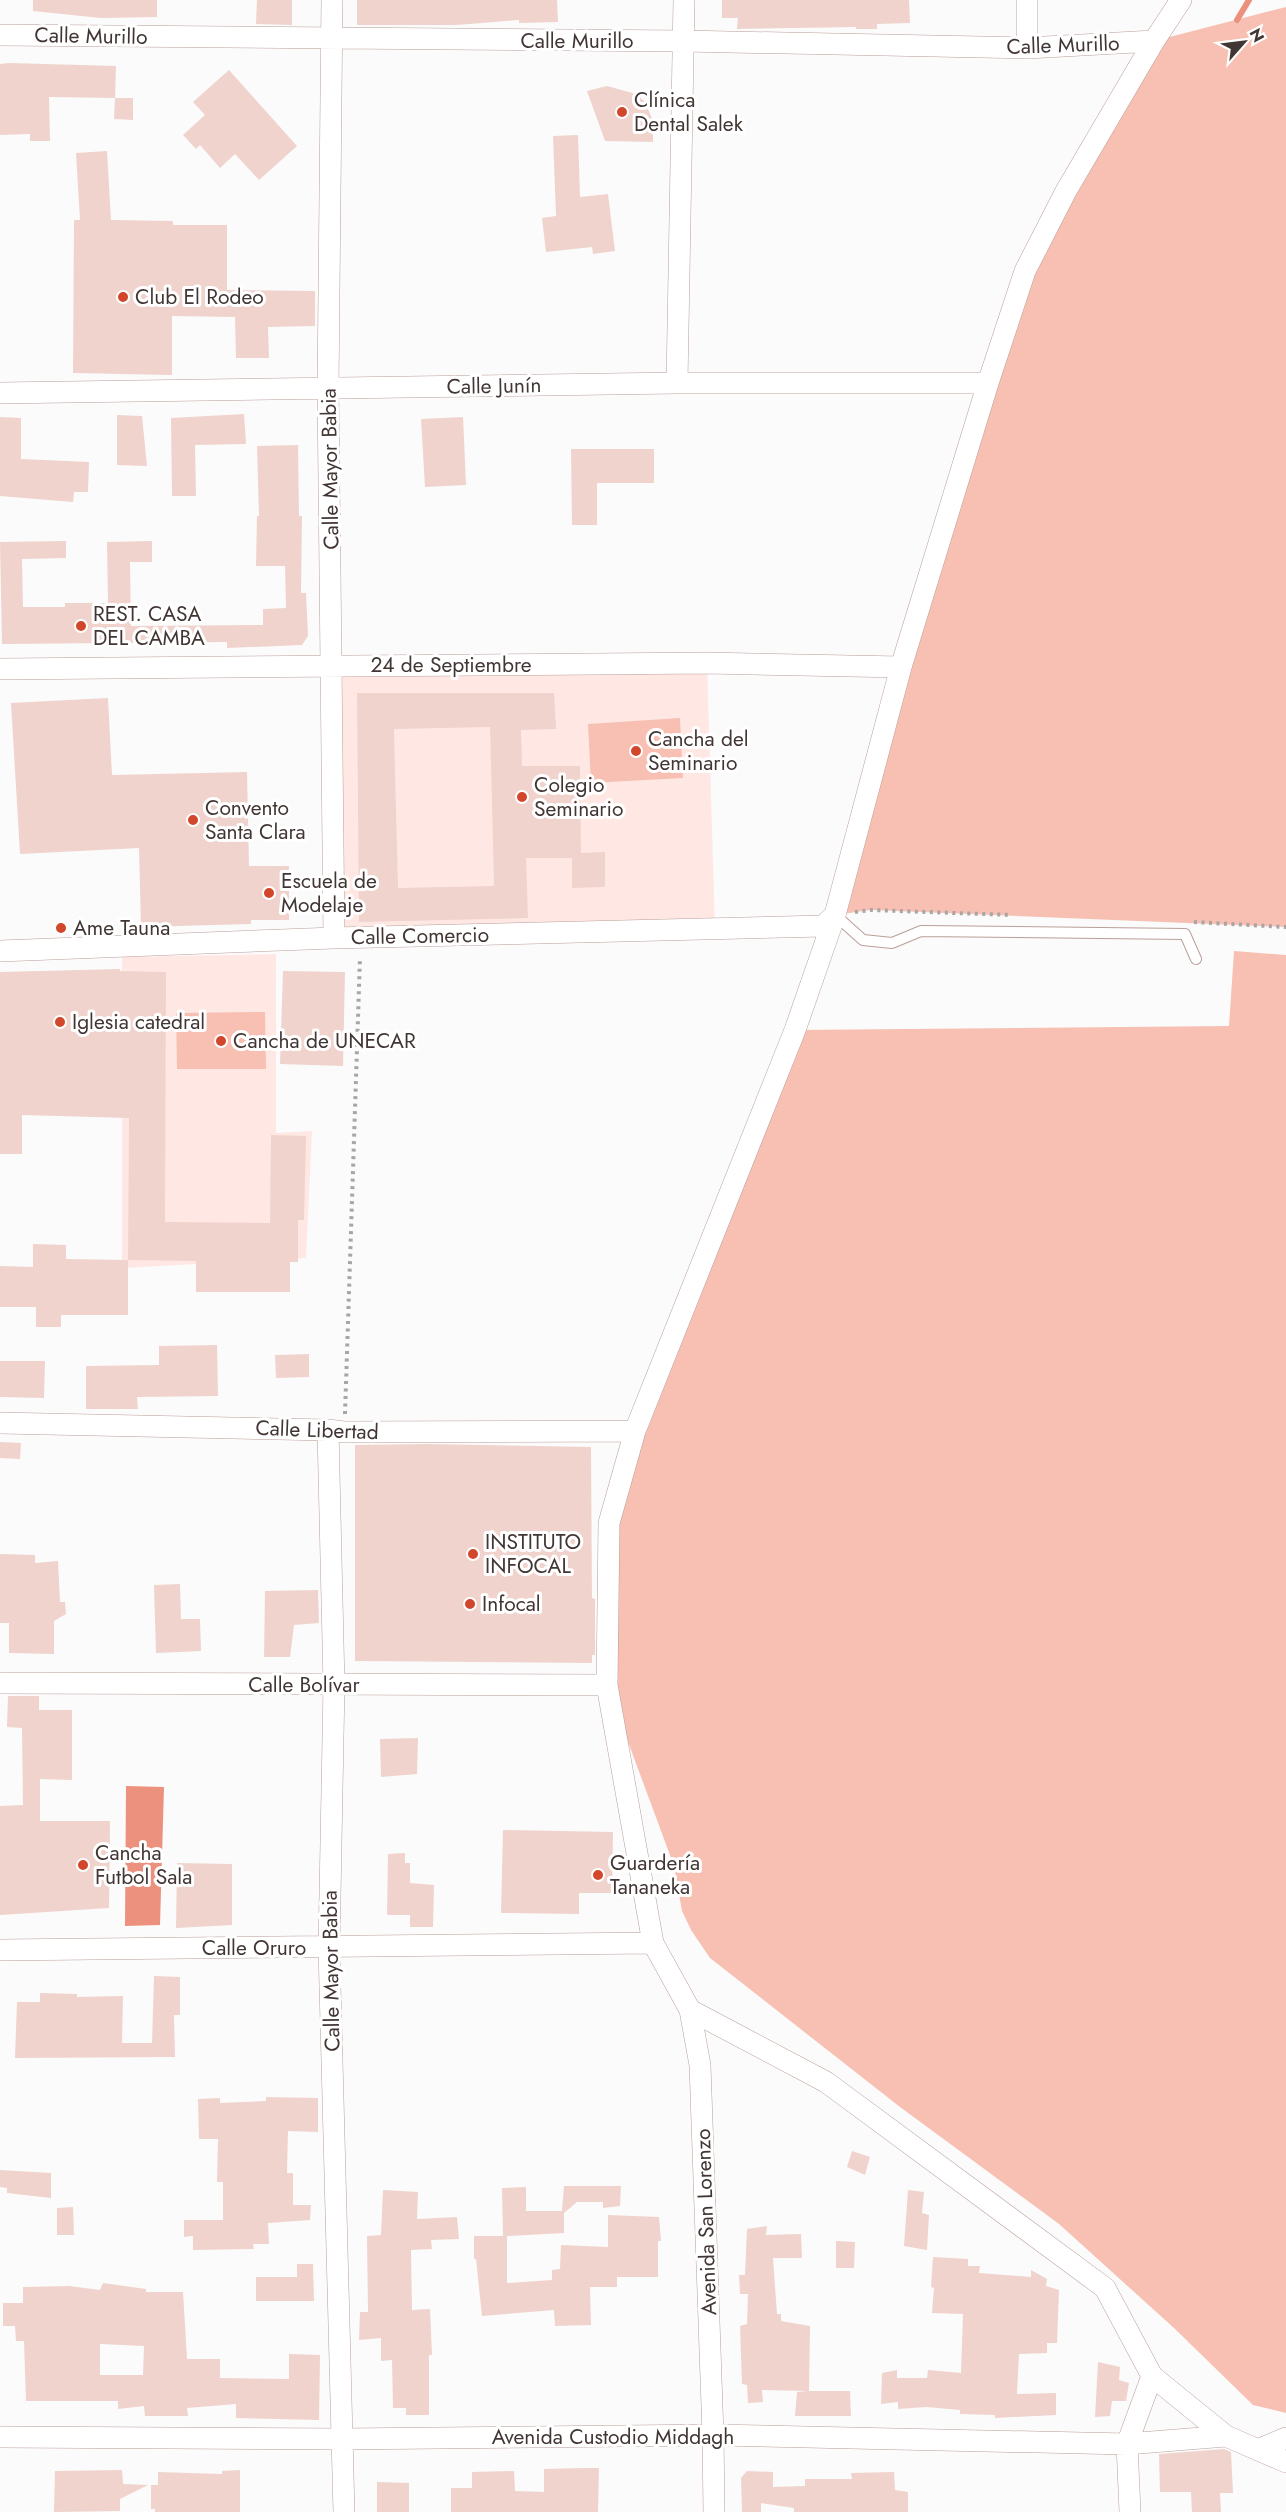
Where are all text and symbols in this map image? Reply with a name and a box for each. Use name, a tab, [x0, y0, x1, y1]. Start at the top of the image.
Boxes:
north arrow	[1214, 12, 1274, 72]
street label: Calle Murillo	[34, 20, 148, 52]
text: N	[1244, 24, 1270, 46]
street label: Calle Murillo	[520, 26, 634, 56]
street label: Calle Murillo	[1006, 28, 1120, 62]
place label: Clínica Dental Salek	[634, 85, 744, 139]
marker: Clínica Dental Salek	[615, 105, 629, 119]
place label: Club El Rodeo	[135, 282, 264, 312]
marker: Club El Rodeo	[116, 290, 130, 304]
street label: Calle Junín	[446, 370, 542, 402]
street label: Calle Mayor Babia	[314, 388, 346, 550]
place label: REST. CASA DEL CAMBA	[93, 599, 205, 653]
marker: REST. CASA DEL CAMBA	[74, 619, 88, 633]
street label: 24 de Septiembre	[370, 650, 532, 680]
place label: Cancha del Seminario	[648, 724, 749, 778]
marker: Cancha del Seminario	[629, 744, 643, 758]
place label: Colegio Seminario	[534, 770, 623, 824]
marker: Colegio Seminario	[515, 790, 529, 804]
place label: Convento Santa Clara	[205, 793, 306, 847]
marker: Convento Santa Clara	[186, 813, 200, 827]
place label: Escuela de Modelaje	[281, 866, 377, 920]
marker: Escuela de Modelaje	[262, 886, 276, 900]
place label: Ame Tauna	[73, 913, 170, 943]
street label: Calle Comercio	[351, 920, 489, 952]
marker: Ame Tauna	[54, 921, 68, 935]
place label: Iglesia catedral	[72, 1007, 205, 1037]
marker: Iglesia catedral	[53, 1015, 67, 1029]
place label: Cancha de UNECAR	[233, 1026, 416, 1056]
marker: Cancha de UNECAR	[214, 1034, 228, 1048]
street label: Calle Libertad	[255, 1413, 379, 1447]
place label: INSTITUTO INFOCAL	[485, 1527, 581, 1581]
marker: INSTITUTO INFOCAL	[466, 1547, 480, 1561]
place label: Infocal	[482, 1589, 541, 1619]
marker: Infocal	[463, 1597, 477, 1611]
street label: Calle Bolívar	[248, 1670, 360, 1700]
place label: Cancha Futbol Sala	[95, 1838, 192, 1892]
place label: Guardería Tananeka	[610, 1848, 700, 1902]
marker: Cancha Futbol Sala	[76, 1858, 90, 1872]
marker: Guardería Tananeka	[591, 1868, 605, 1882]
street label: Calle Mayor Babia	[315, 1890, 347, 2052]
street label: Calle Oruro	[202, 1933, 306, 1963]
street label: Avenida San Lorenzo	[688, 2128, 724, 2316]
street label: Avenida Custodio Middagh	[492, 2422, 734, 2452]

